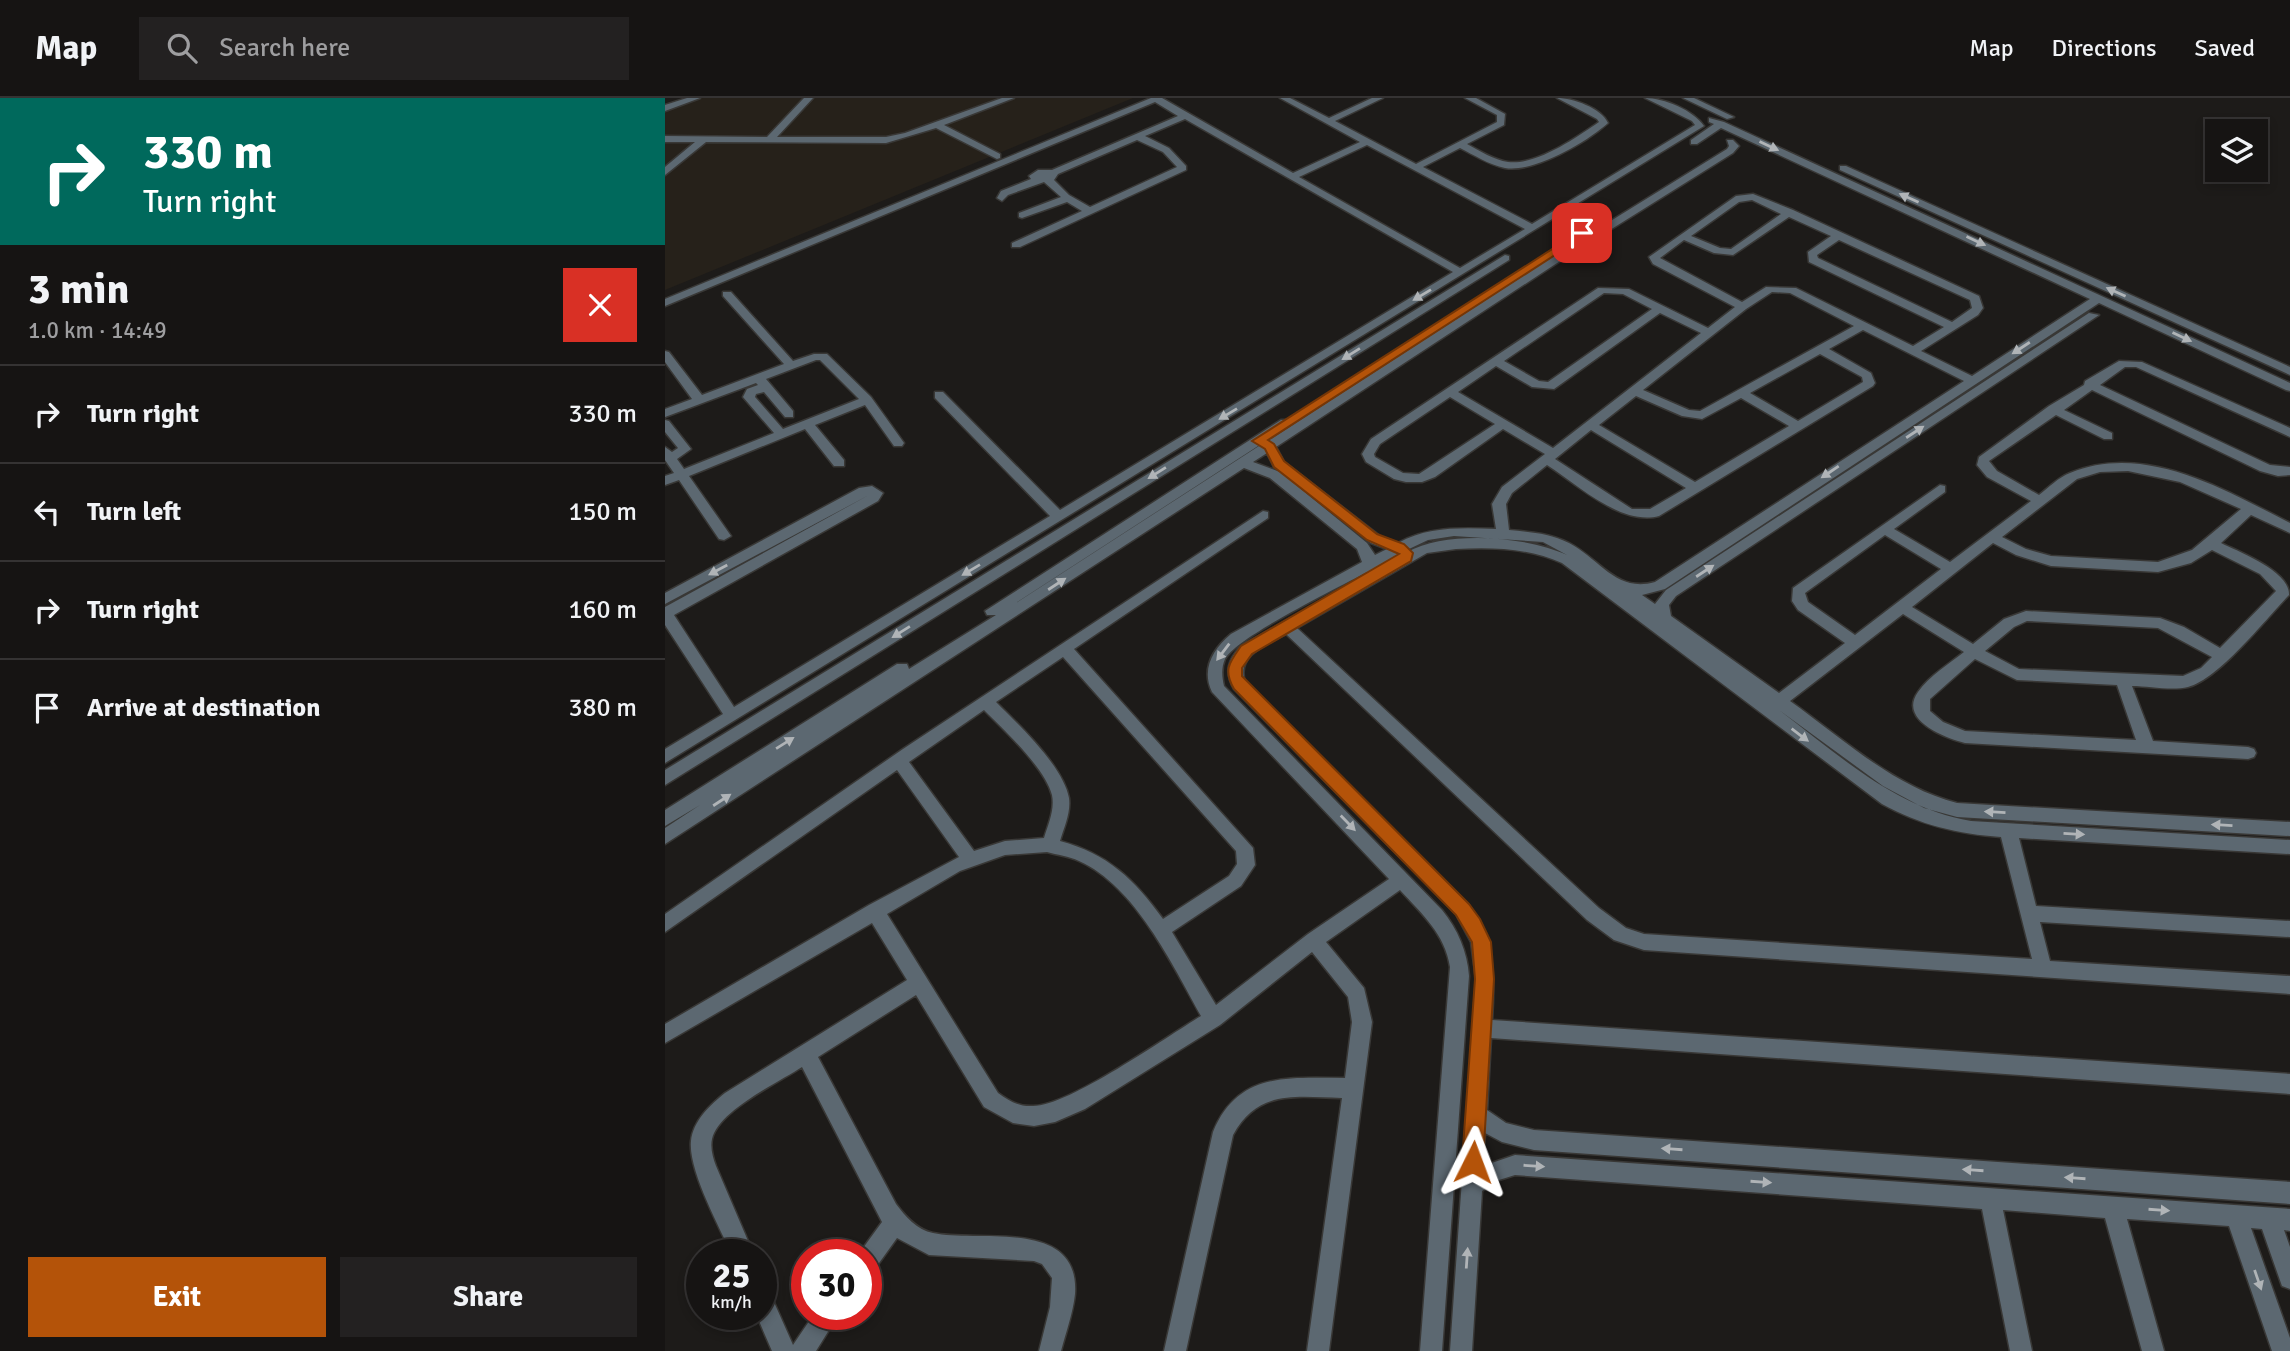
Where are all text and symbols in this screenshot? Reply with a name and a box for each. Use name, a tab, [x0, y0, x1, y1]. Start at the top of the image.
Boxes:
search box	[139, 17, 629, 80]
text: Map	[35, 28, 97, 69]
icon: search	[163, 29, 201, 67]
text: Search here	[219, 32, 350, 64]
text: Map	[1969, 33, 2014, 63]
text: Directions	[2052, 33, 2157, 63]
text: Saved	[2195, 33, 2255, 63]
map controls	[2205, 119, 2268, 182]
button: layers	[2205, 119, 2268, 182]
text: 330 m	[143, 122, 273, 182]
icon: right	[28, 126, 119, 217]
one-way arrow	[1759, 140, 1779, 152]
text: Turn right	[143, 182, 276, 221]
one-way arrow	[1899, 192, 1919, 204]
pin	[1552, 203, 1612, 263]
icon: arrive	[1563, 214, 1601, 252]
one-way arrow	[1966, 235, 1986, 247]
text: 3 min	[28, 264, 129, 315]
button: close	[563, 268, 637, 342]
one-way arrow	[2106, 286, 2126, 298]
one-way arrow	[1413, 289, 1432, 302]
text: 1.0 km · 14:49	[28, 316, 167, 345]
one-way arrow	[2172, 331, 2192, 343]
one-way arrow	[2011, 342, 2031, 355]
one-way arrow	[1341, 347, 1360, 360]
icon: right	[28, 395, 66, 433]
text: Turn right	[87, 398, 199, 430]
text: 330 m	[568, 398, 637, 430]
one-way arrow	[1219, 407, 1238, 420]
one-way arrow	[1906, 425, 1924, 439]
one-way arrow	[1821, 465, 1839, 479]
one-way arrow	[1148, 467, 1167, 480]
icon: left	[28, 493, 66, 531]
text: Turn left	[87, 496, 181, 528]
text: 150 m	[568, 496, 637, 528]
one-way arrow	[961, 563, 981, 576]
one-way arrow	[707, 564, 727, 576]
one-way arrow	[1696, 564, 1714, 578]
one-way arrow	[1048, 578, 1067, 591]
icon: right	[28, 591, 66, 629]
text: Turn right	[87, 594, 199, 626]
text: 160 m	[568, 594, 637, 626]
one-way arrow	[892, 625, 911, 638]
one-way arrow	[1216, 642, 1231, 660]
icon: arrive	[28, 689, 66, 727]
text: Arrive at destination	[87, 692, 320, 724]
text: 380 m	[568, 692, 637, 724]
one-way arrow	[1791, 727, 1809, 742]
one-way arrow	[775, 737, 794, 750]
one-way arrow	[713, 794, 732, 807]
one-way arrow	[1983, 807, 2005, 818]
one-way arrow	[1339, 814, 1355, 831]
one-way arrow	[2211, 819, 2233, 830]
one-way arrow	[2063, 829, 2085, 840]
position arrow	[1436, 1125, 1510, 1199]
one-way arrow	[1661, 1143, 1683, 1154]
one-way arrow	[1523, 1161, 1545, 1172]
one-way arrow	[1962, 1164, 1984, 1175]
one-way arrow	[2064, 1172, 2086, 1183]
one-way arrow	[1750, 1177, 1772, 1188]
one-way arrow	[2148, 1205, 2170, 1216]
speed limit sign: 30	[791, 1239, 882, 1330]
one-way arrow	[1462, 1247, 1473, 1269]
text: 25	[713, 1254, 750, 1297]
button: Exit	[28, 1257, 326, 1337]
button: Share	[340, 1257, 637, 1337]
one-way arrow	[2253, 1270, 2264, 1291]
text: km/h	[711, 1291, 752, 1313]

